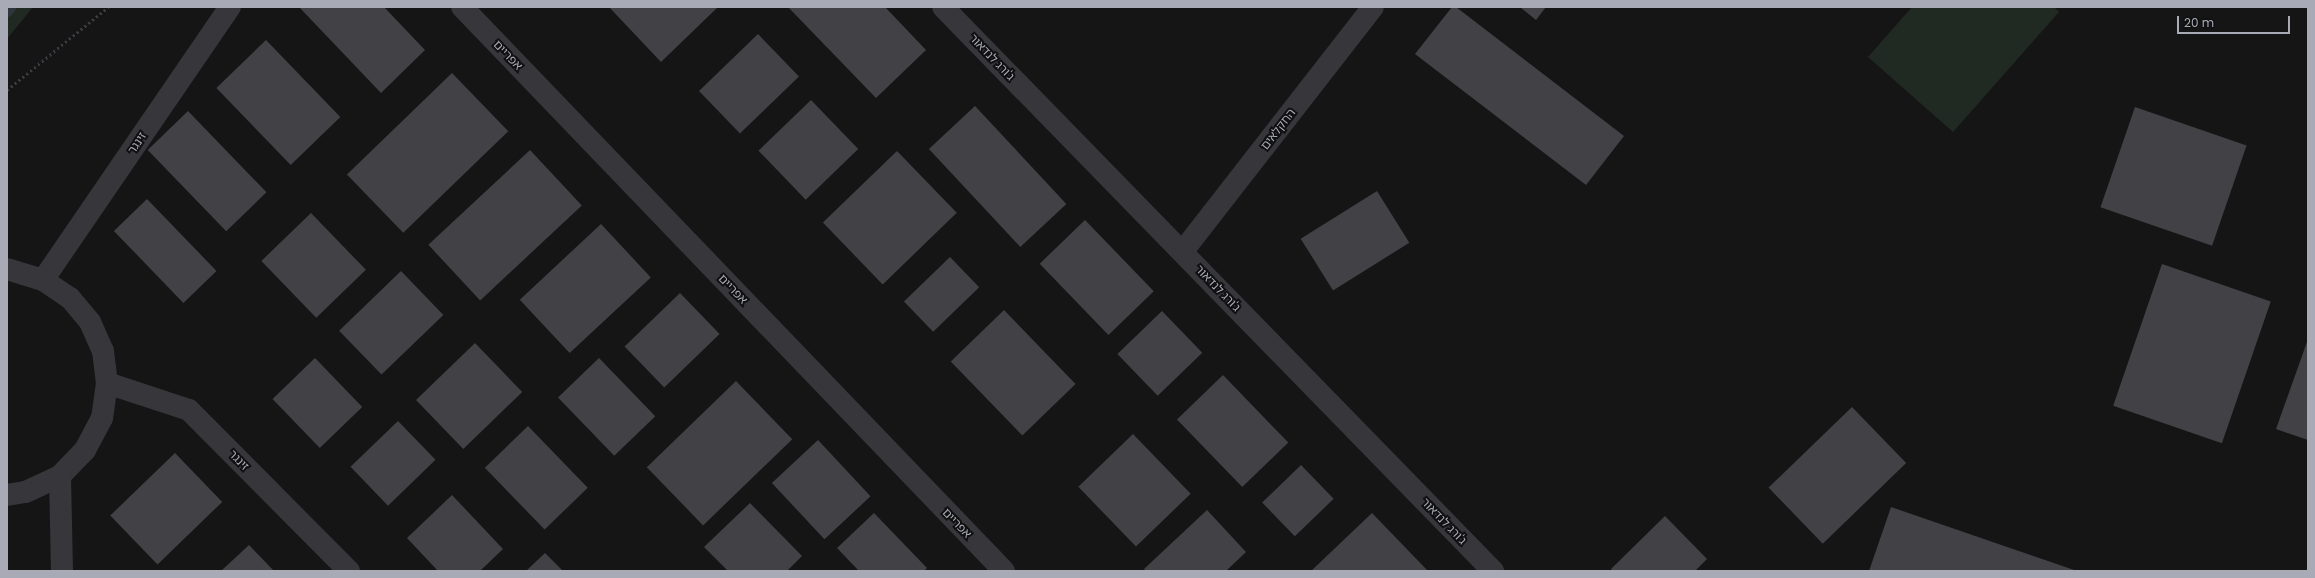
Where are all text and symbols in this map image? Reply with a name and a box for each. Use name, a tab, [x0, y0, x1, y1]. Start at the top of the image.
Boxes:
scale bar	[2179, 8, 2292, 34]
text: 20 m	[2184, 14, 2214, 31]
street label: ג'ורג לנדאור	[967, 31, 1017, 83]
street label: אפריים	[490, 37, 526, 73]
street label: החקלאים	[1258, 106, 1298, 152]
street label: זינגר	[125, 130, 149, 156]
street label: ג'ורג לנדאור	[1193, 262, 1243, 314]
street label: אפריים	[715, 271, 751, 307]
street label: זינגר	[226, 447, 252, 473]
street label: ג'ורג לנדאור	[1419, 495, 1469, 547]
street label: אפריים	[939, 505, 975, 541]

